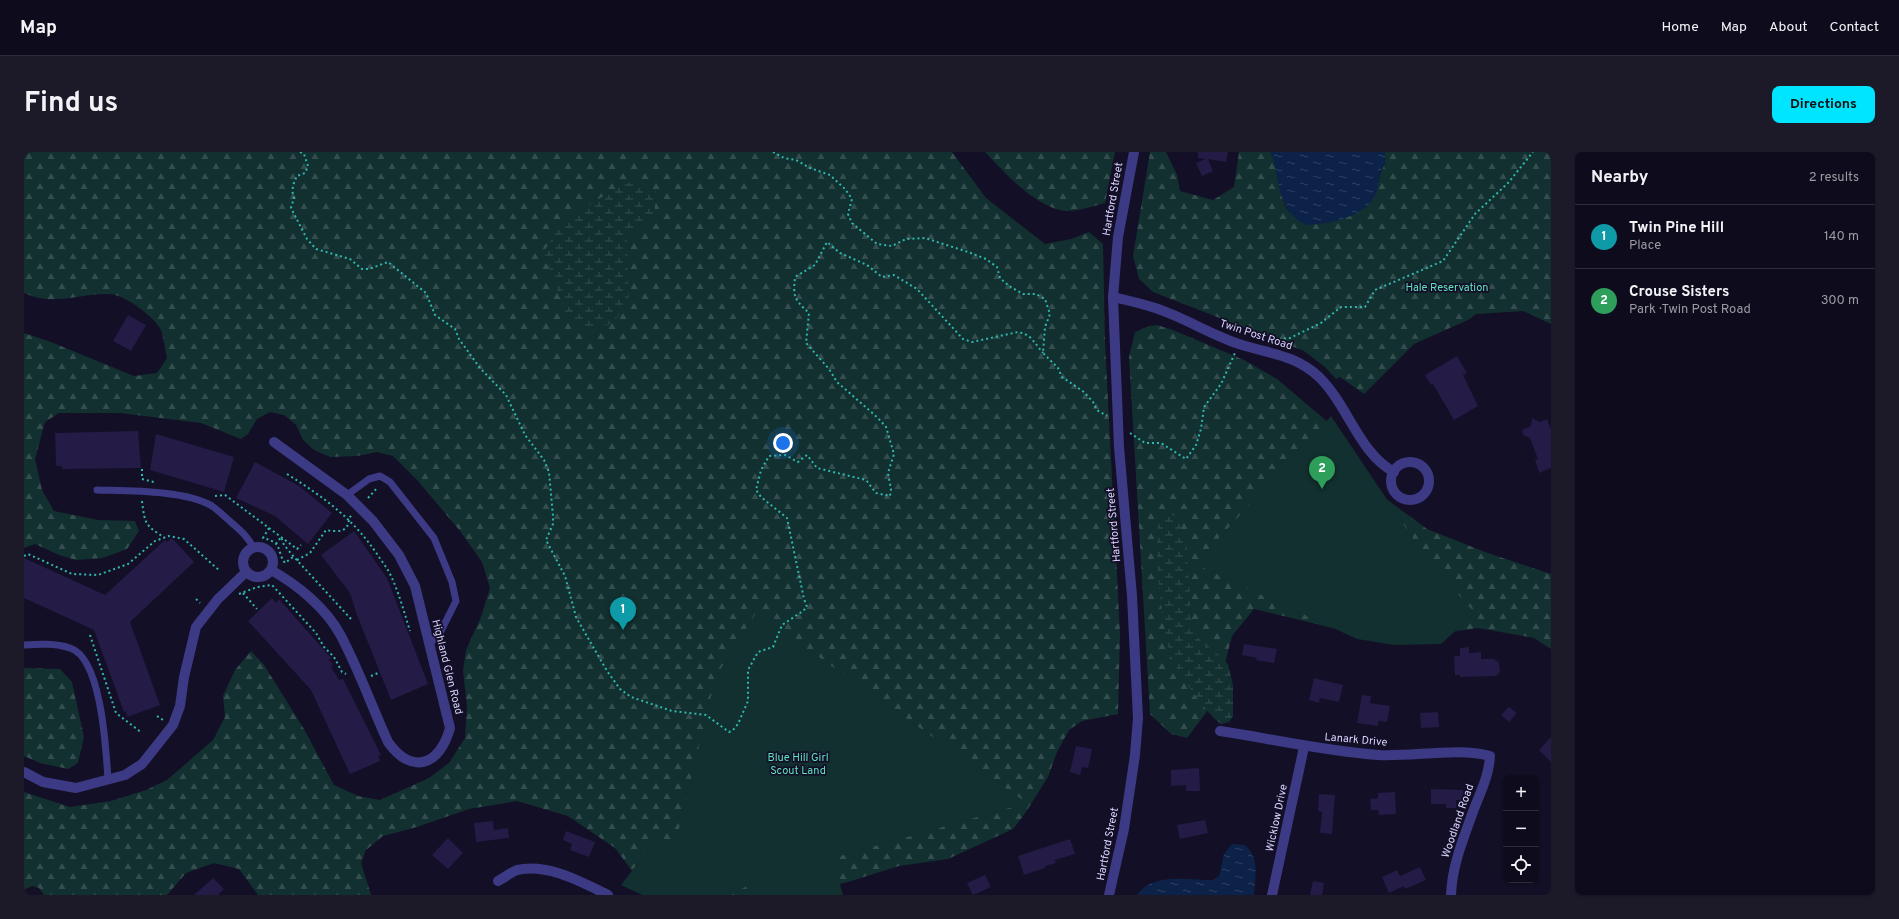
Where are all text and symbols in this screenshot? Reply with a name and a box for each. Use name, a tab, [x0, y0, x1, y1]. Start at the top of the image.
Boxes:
text: Map	[20, 16, 57, 40]
text: Home	[1662, 19, 1699, 36]
text: Map	[1721, 19, 1747, 36]
text: About	[1769, 19, 1808, 36]
text: Contact	[1830, 19, 1879, 36]
text: Find us	[24, 86, 118, 122]
button: Directions	[1772, 86, 1875, 123]
street label: Hartford Street	[1100, 161, 1126, 237]
text: Nearby	[1591, 167, 1648, 189]
text: 2 results	[1809, 170, 1859, 186]
text: Twin Pine Hill	[1629, 219, 1724, 238]
text: 1	[1601, 229, 1607, 245]
text: 140 m	[1824, 229, 1859, 245]
text: Place	[1629, 238, 1661, 254]
park label: Hale Reservation	[1406, 281, 1488, 295]
text: Crouse Sisters	[1629, 283, 1730, 302]
text: 2	[1600, 293, 1608, 309]
text: 300 m	[1821, 293, 1859, 309]
text: Park · Twin Post Road	[1629, 302, 1751, 318]
street label: Twin Post Road	[1218, 317, 1294, 353]
your location	[773, 433, 793, 453]
pin: 2	[1309, 456, 1335, 489]
street label: Hartford Street	[1104, 487, 1124, 563]
pin: 1	[610, 597, 636, 630]
street label: Highland Glen Road	[428, 618, 466, 716]
street label: Lanark Drive	[1324, 730, 1388, 750]
park label: Blue Hill Girl Scout Land	[767, 751, 829, 778]
map controls	[1503, 775, 1539, 883]
button: +	[1503, 775, 1539, 811]
street label: Woodland Road	[1439, 782, 1477, 860]
street label: Wicklow Drive	[1263, 783, 1291, 853]
street label: Hartford Street	[1094, 806, 1122, 882]
button: −	[1503, 811, 1539, 847]
button: locate	[1503, 847, 1539, 883]

